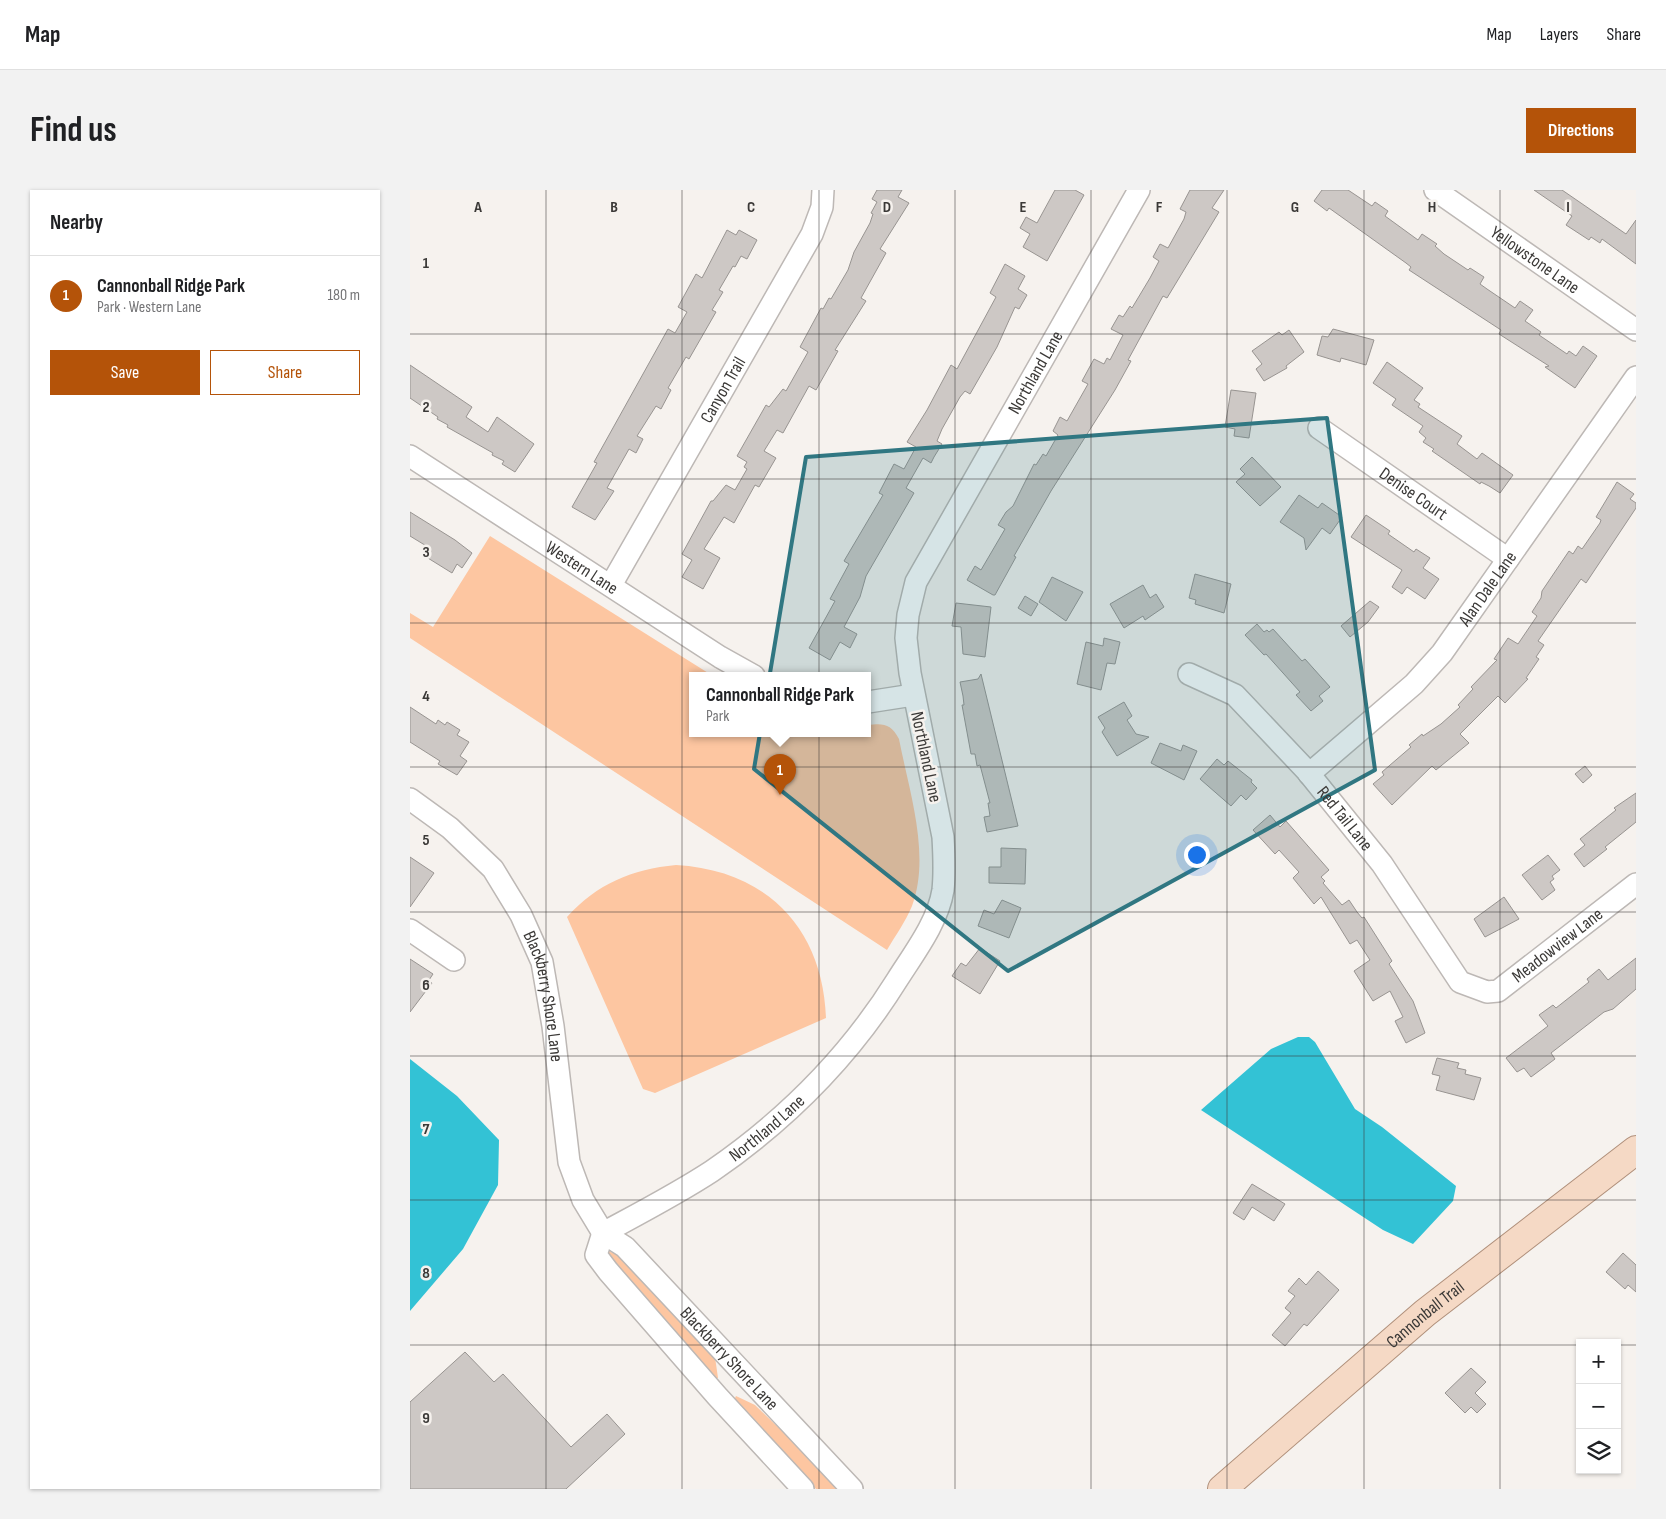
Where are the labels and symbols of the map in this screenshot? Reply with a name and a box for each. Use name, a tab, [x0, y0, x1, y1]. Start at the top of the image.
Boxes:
text: A	[473, 198, 482, 217]
text: B	[610, 198, 618, 217]
text: C	[747, 198, 755, 217]
text: D	[883, 198, 891, 217]
text: E	[1020, 198, 1027, 217]
text: F	[1156, 198, 1163, 217]
text: G	[1291, 198, 1299, 217]
text: H	[1428, 198, 1436, 217]
text: I	[1566, 198, 1570, 217]
street label: Yellowstone Lane	[1487, 221, 1584, 298]
text: 1	[423, 254, 430, 273]
street label: Northland Lane	[1003, 327, 1067, 418]
street label: Canyon Trail	[696, 353, 750, 426]
text: 2	[422, 398, 430, 417]
street label: Denise Court	[1375, 463, 1452, 525]
street label: Western Lane	[542, 536, 622, 599]
text: 3	[422, 543, 430, 562]
street label: Alan Dale Lane	[1453, 547, 1521, 631]
text: 4	[422, 687, 430, 706]
street label: Northland Lane	[906, 710, 946, 804]
pin: 1	[764, 754, 796, 795]
street label: Red Tail Lane	[1313, 782, 1377, 855]
text: 5	[422, 831, 430, 850]
your location	[1184, 842, 1210, 868]
street label: Meadowview Lane	[1508, 903, 1607, 987]
street label: Blackberry Shore Lane	[519, 927, 568, 1063]
text: 6	[422, 976, 430, 995]
street label: Northland Lane	[725, 1090, 809, 1166]
text: 7	[423, 1120, 430, 1139]
text: 8	[422, 1264, 430, 1283]
street label: Cannonball Trail	[1382, 1276, 1468, 1352]
street label: Blackberry Shore Lane	[676, 1302, 783, 1414]
text: 9	[422, 1409, 430, 1428]

